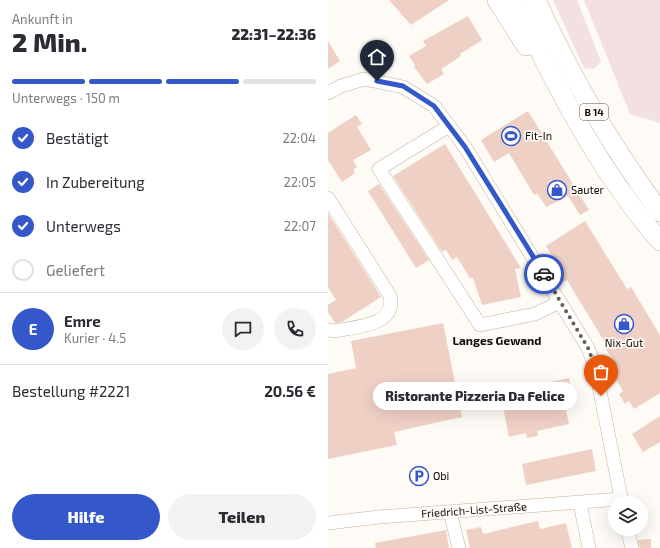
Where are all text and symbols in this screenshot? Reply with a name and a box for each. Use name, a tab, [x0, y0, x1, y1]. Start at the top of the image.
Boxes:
text: Ankunft in	[12, 11, 73, 27]
text: 22:31–22:36	[231, 25, 316, 43]
text: 2 Min.	[12, 26, 87, 57]
pin	[360, 40, 394, 81]
icon: home	[366, 46, 388, 68]
text: Unterwegs · 150 m	[12, 90, 120, 106]
road number: B 14	[580, 104, 608, 120]
sports icon: Fit-In	[500, 125, 522, 147]
icon: check	[12, 127, 34, 149]
text: Bestätigt	[46, 129, 108, 147]
place label: Fit-In	[525, 129, 552, 142]
text: 22:04	[282, 130, 316, 146]
icon: check	[12, 171, 34, 193]
text: In Zubereitung	[46, 173, 145, 191]
text: 22:05	[284, 174, 316, 190]
shop icon: Sauter	[546, 179, 568, 201]
place label: Sauter	[571, 183, 605, 196]
icon: check	[12, 215, 34, 237]
text: Unterwegs	[46, 217, 121, 235]
text: 22:07	[284, 218, 316, 234]
courier	[524, 254, 564, 294]
text: Geliefert	[46, 261, 105, 279]
icon: car	[533, 263, 555, 285]
button: chat	[222, 308, 264, 350]
button: phone	[274, 308, 316, 350]
text: Emre	[64, 312, 101, 330]
shop icon: Nix-Gut	[613, 313, 635, 335]
text: E	[29, 320, 37, 338]
text: Kurier · 4.5	[64, 330, 126, 346]
district label: Langes Gewand	[453, 333, 542, 347]
place label: Nix-Gut	[605, 336, 643, 349]
pin	[584, 355, 618, 396]
icon: bag	[590, 361, 612, 383]
text: Bestellung #2221	[12, 382, 130, 400]
text: 20.56 €	[264, 382, 316, 400]
callout: Ristorante Pizzeria Da Felice	[373, 382, 577, 410]
text: Ristorante Pizzeria Da Felice	[385, 388, 565, 404]
parking icon: Obi	[408, 465, 430, 487]
place label: Obi	[433, 469, 449, 482]
button: Hilfe	[12, 494, 160, 540]
button: Teilen	[168, 494, 316, 540]
map controls	[608, 496, 648, 536]
button: layers	[608, 496, 648, 536]
street label: Friedrich-List-Straße	[421, 499, 527, 520]

